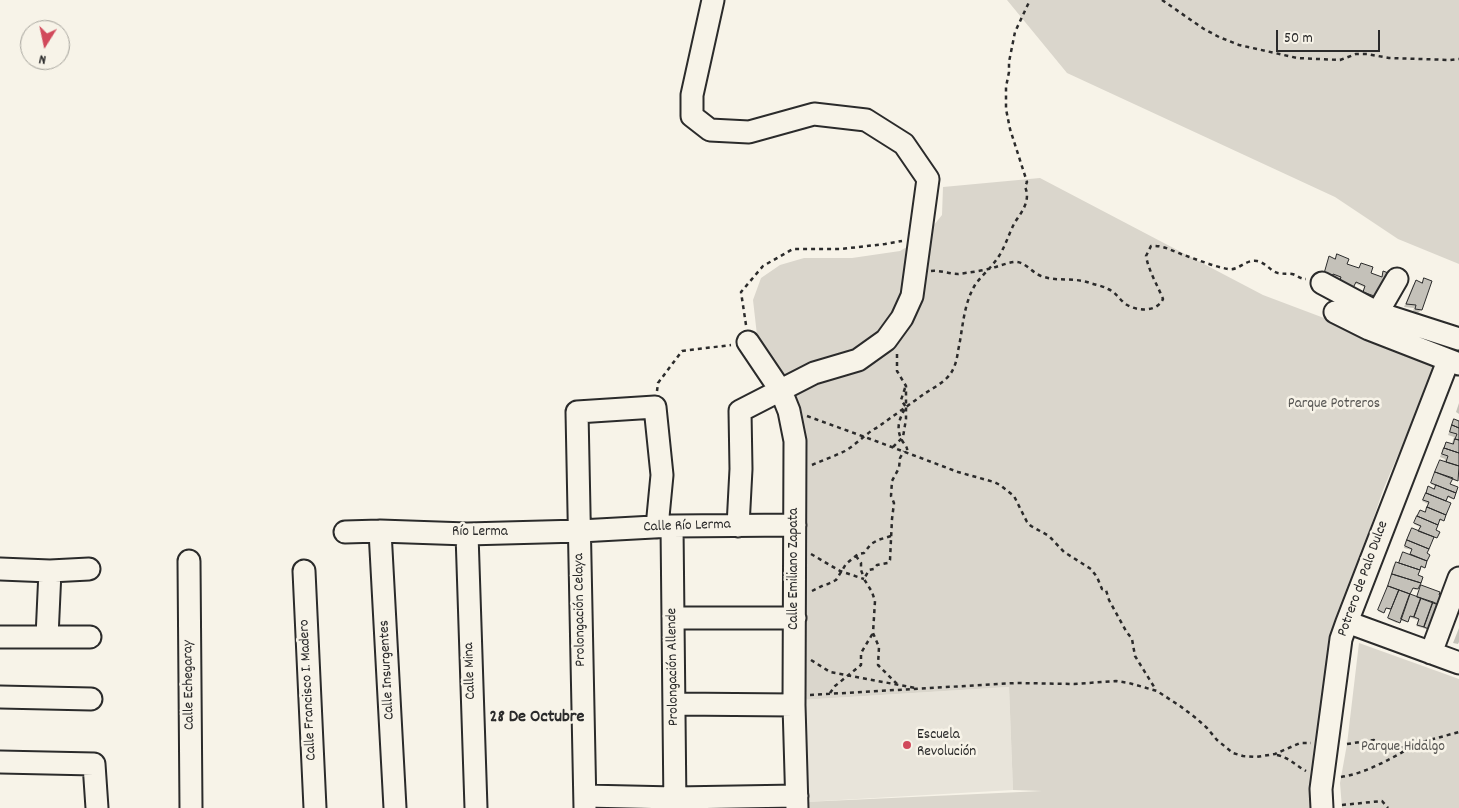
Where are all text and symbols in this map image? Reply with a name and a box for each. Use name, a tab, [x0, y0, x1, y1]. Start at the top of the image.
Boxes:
north arrow	[20, 20, 70, 70]
scale bar	[1279, 20, 1383, 52]
text: 50 m	[1284, 28, 1313, 50]
text: N	[37, 48, 48, 69]
park label: Parque Potreros	[1288, 396, 1380, 414]
street label: Calle Emiliano Zapata	[786, 508, 804, 630]
street label: Calle Río Lerma	[643, 516, 731, 538]
street label: Potrero de Palo Dulce	[1335, 519, 1393, 639]
street label: Río Lerma	[452, 524, 508, 542]
street label: Prolongación Celaya	[571, 553, 591, 667]
street label: Prolongación Allende	[664, 608, 684, 726]
street label: Calle Francisco I. Madero	[296, 619, 322, 761]
street label: Calle Insurgentes	[376, 620, 400, 720]
street label: Calle Echegaray	[180, 640, 200, 730]
street label: Calle Mina	[461, 642, 481, 700]
district label: 28 De Octubre	[490, 708, 584, 730]
place label: Escuela Revolución	[917, 727, 976, 762]
marker: Escuela Revolución	[901, 739, 913, 751]
park label: Parque Hidalgo	[1361, 739, 1445, 757]

